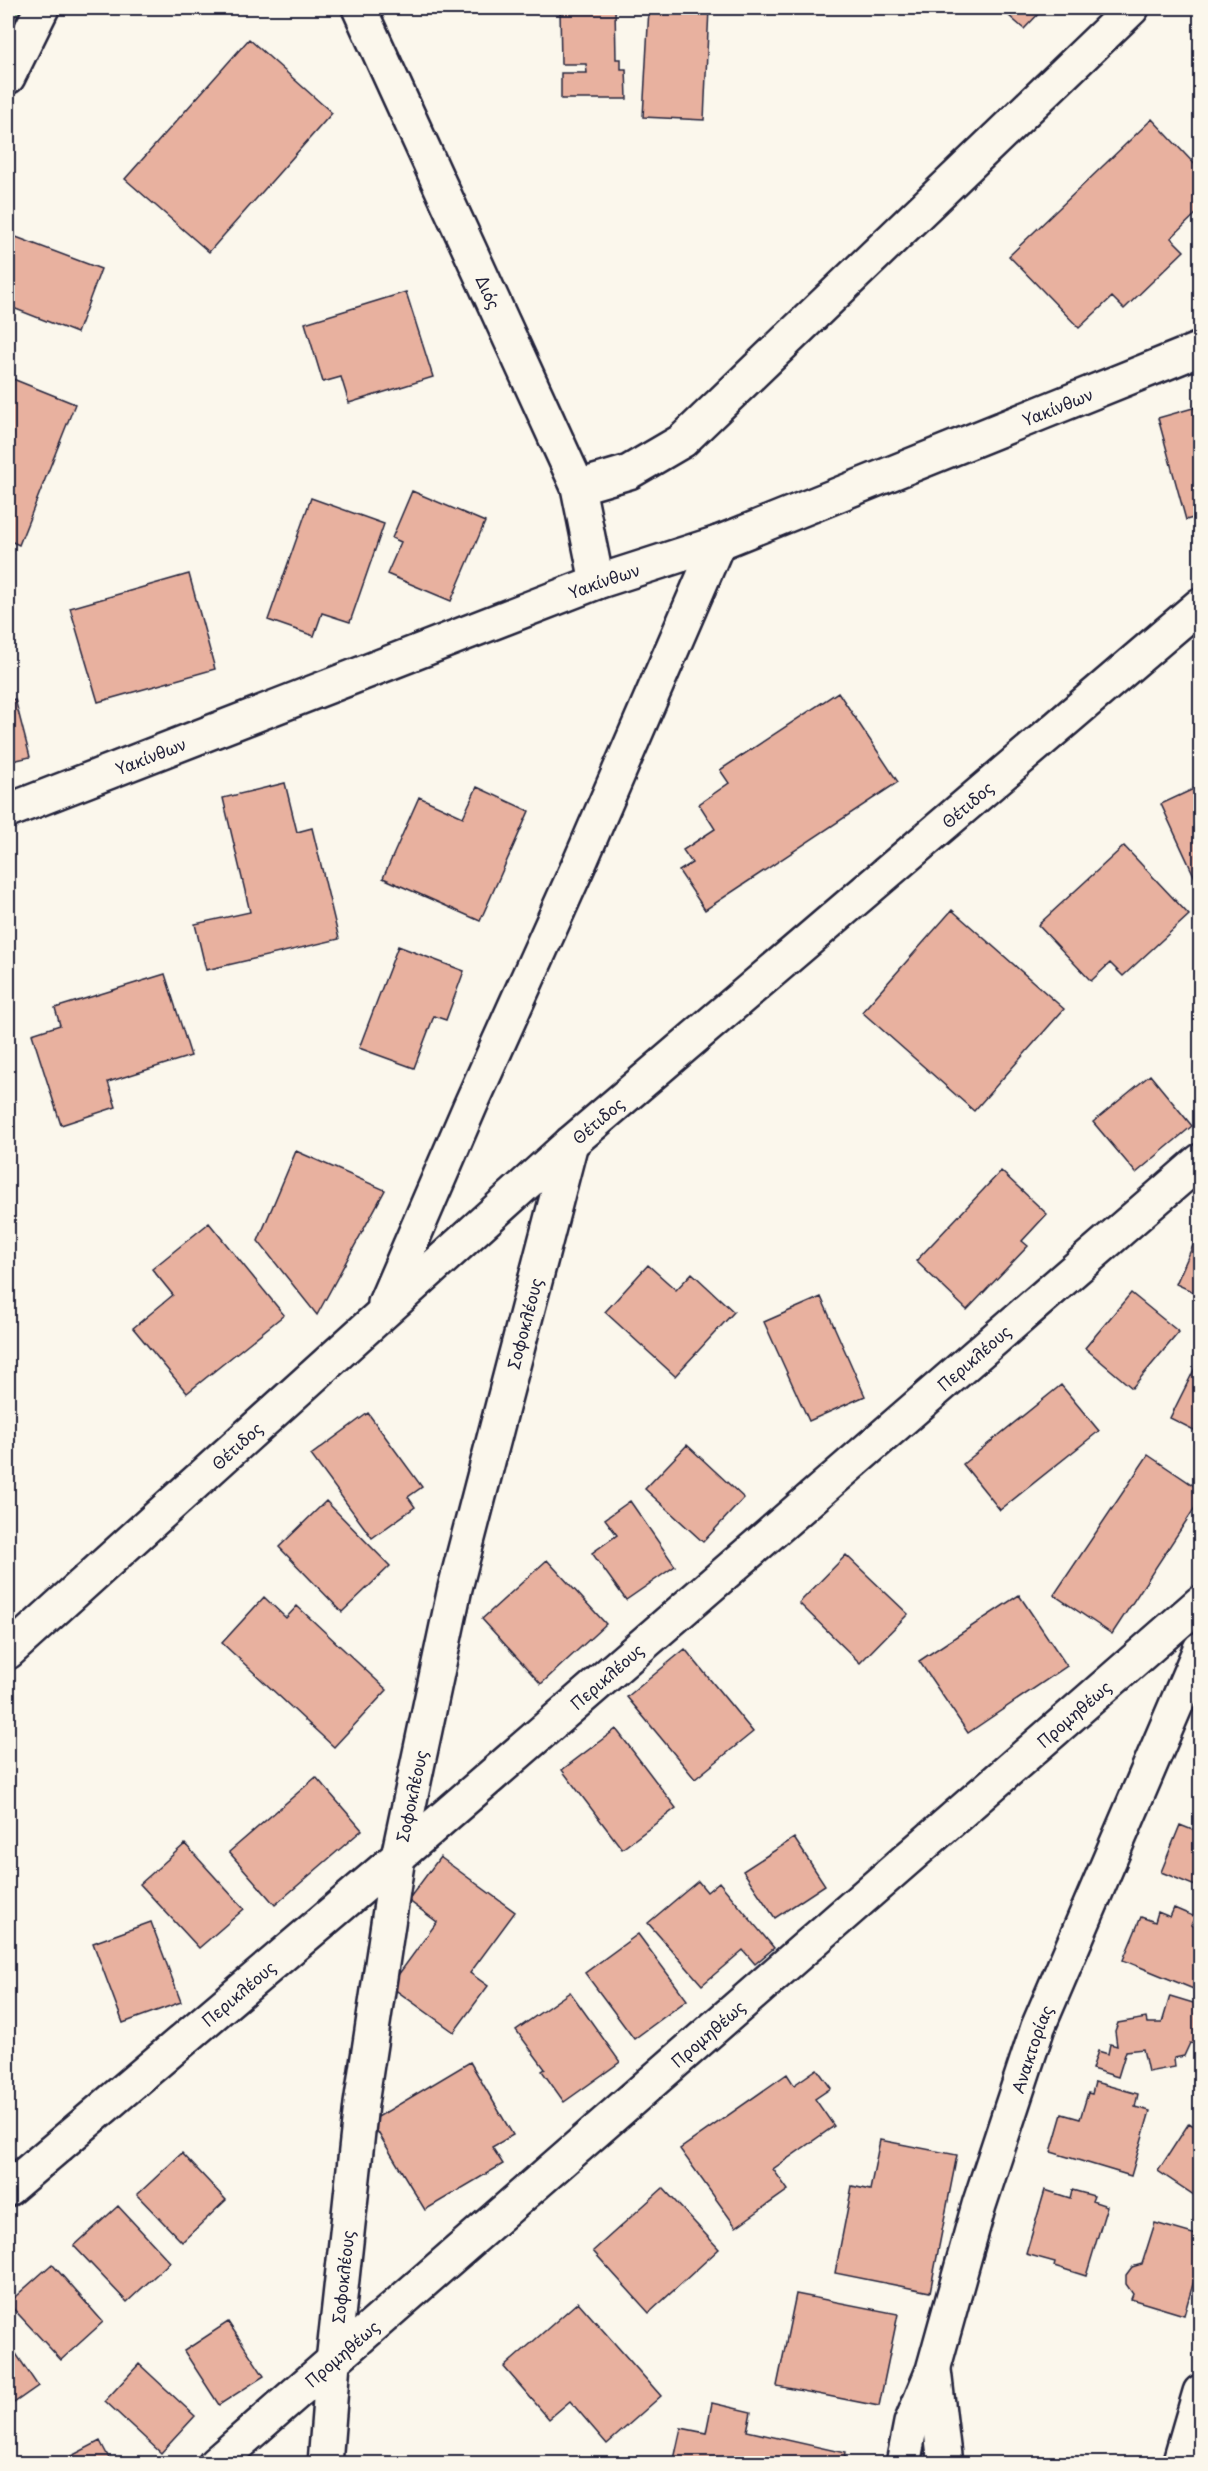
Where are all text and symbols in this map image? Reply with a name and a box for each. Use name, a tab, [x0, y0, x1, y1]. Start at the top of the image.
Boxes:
street label: Διός	[471, 271, 507, 313]
street label: Υακίνθων	[1018, 381, 1096, 431]
street label: Υακίνθων	[565, 557, 643, 604]
street label: Υακίνθων	[112, 731, 190, 780]
street label: Θέτιδος	[936, 775, 998, 833]
street label: Θέτιδος	[567, 1091, 629, 1149]
street label: Σοφοκλέους	[501, 1275, 547, 1372]
street label: Περικλέους	[931, 1319, 1015, 1396]
street label: Θέτιδος	[206, 1416, 267, 1475]
street label: Περικλέους	[564, 1637, 648, 1715]
street label: Προμηθέως	[1031, 1675, 1116, 1753]
street label: Σοφοκλέους	[390, 1748, 432, 1844]
street label: Περικλέους	[196, 1955, 280, 2032]
street label: Προμηθέως	[665, 1994, 750, 2073]
street label: Ανακτορίας	[1005, 2001, 1058, 2096]
street label: Σοφοκλέους	[325, 2229, 359, 2325]
street label: Προμηθέως	[299, 2314, 384, 2393]

